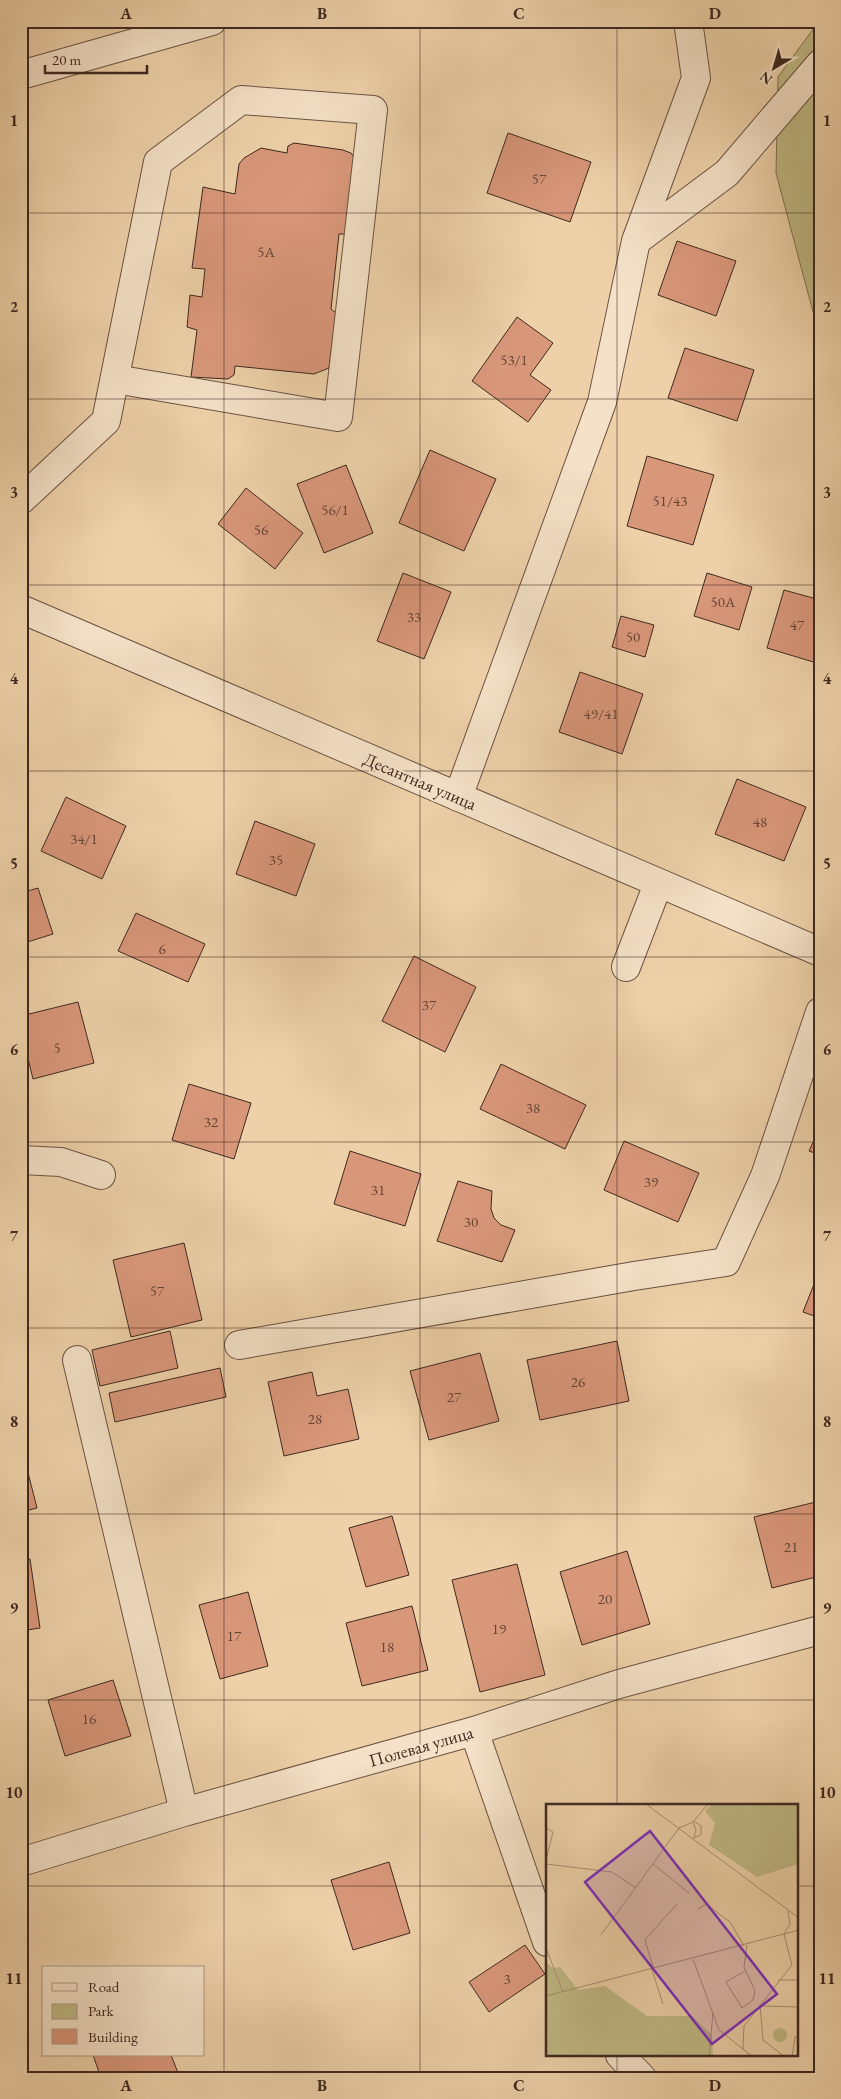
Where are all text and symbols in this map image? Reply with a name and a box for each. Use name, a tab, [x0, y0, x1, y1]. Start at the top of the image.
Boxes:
text: A	[119, 3, 132, 24]
text: B	[317, 3, 327, 24]
text: C	[513, 3, 525, 24]
text: D	[709, 3, 721, 24]
scale bar	[45, 42, 148, 74]
north arrow	[748, 42, 798, 92]
text: 20 m	[52, 50, 81, 69]
text: N	[755, 67, 776, 89]
text: 1	[10, 110, 18, 131]
text: 1	[823, 110, 831, 131]
house number: 57	[532, 169, 547, 188]
house number: 5А	[257, 242, 275, 261]
text: 2	[10, 296, 19, 317]
text: 2	[823, 296, 832, 317]
house number: 53/1	[500, 350, 528, 369]
text: 3	[10, 482, 18, 503]
text: 3	[823, 482, 831, 503]
house number: 51/43	[653, 491, 687, 510]
house number: 56/1	[321, 500, 349, 519]
house number: 56	[254, 520, 268, 539]
house number: 50А	[711, 592, 736, 611]
house number: 33	[407, 607, 421, 626]
house number: 47	[790, 615, 805, 634]
house number: 50	[626, 627, 640, 646]
text: 4	[10, 668, 19, 689]
text: 4	[823, 668, 832, 689]
house number: 49/41	[584, 704, 618, 723]
street label: Десантная улица	[360, 747, 481, 815]
house number: 48	[753, 812, 767, 831]
house number: 34/1	[70, 829, 98, 848]
house number: 35	[269, 850, 283, 869]
text: 5	[10, 853, 18, 874]
text: 5	[823, 853, 831, 874]
house number: 6	[158, 939, 166, 958]
house number: 37	[422, 995, 437, 1014]
house number: 5	[53, 1038, 61, 1057]
text: 6	[10, 1039, 19, 1060]
text: 6	[823, 1039, 832, 1060]
house number: 38	[526, 1098, 540, 1117]
house number: 32	[204, 1112, 219, 1131]
house number: 39	[644, 1172, 658, 1191]
house number: 31	[371, 1180, 385, 1199]
house number: 30	[464, 1212, 478, 1231]
text: 7	[10, 1225, 19, 1246]
text: 7	[823, 1225, 832, 1246]
house number: 57	[150, 1281, 165, 1300]
house number: 26	[571, 1372, 585, 1391]
house number: 27	[447, 1387, 462, 1406]
house number: 28	[308, 1409, 322, 1428]
text: 8	[10, 1411, 18, 1432]
text: 8	[823, 1411, 831, 1432]
house number: 21	[784, 1537, 798, 1556]
house number: 20	[598, 1589, 612, 1608]
text: 9	[10, 1597, 19, 1618]
text: 9	[823, 1597, 832, 1618]
house number: 19	[492, 1619, 506, 1638]
house number: 17	[227, 1626, 242, 1645]
house number: 18	[380, 1637, 394, 1656]
house number: 16	[82, 1709, 96, 1728]
street label: Полевая улица	[366, 1720, 477, 1772]
text: 10	[6, 1782, 23, 1803]
text: 10	[819, 1782, 836, 1803]
inset map	[546, 1804, 798, 2056]
legend	[42, 1966, 205, 2056]
text: 11	[6, 1968, 22, 1989]
text: 11	[819, 1968, 835, 1989]
house number: 3	[503, 1969, 511, 1988]
text: Road	[88, 1977, 120, 1996]
text: Park	[88, 2001, 115, 2020]
text: Building	[88, 2027, 138, 2046]
text: A	[119, 2075, 132, 2096]
text: B	[317, 2075, 327, 2096]
text: C	[513, 2075, 525, 2096]
text: D	[709, 2075, 721, 2096]

